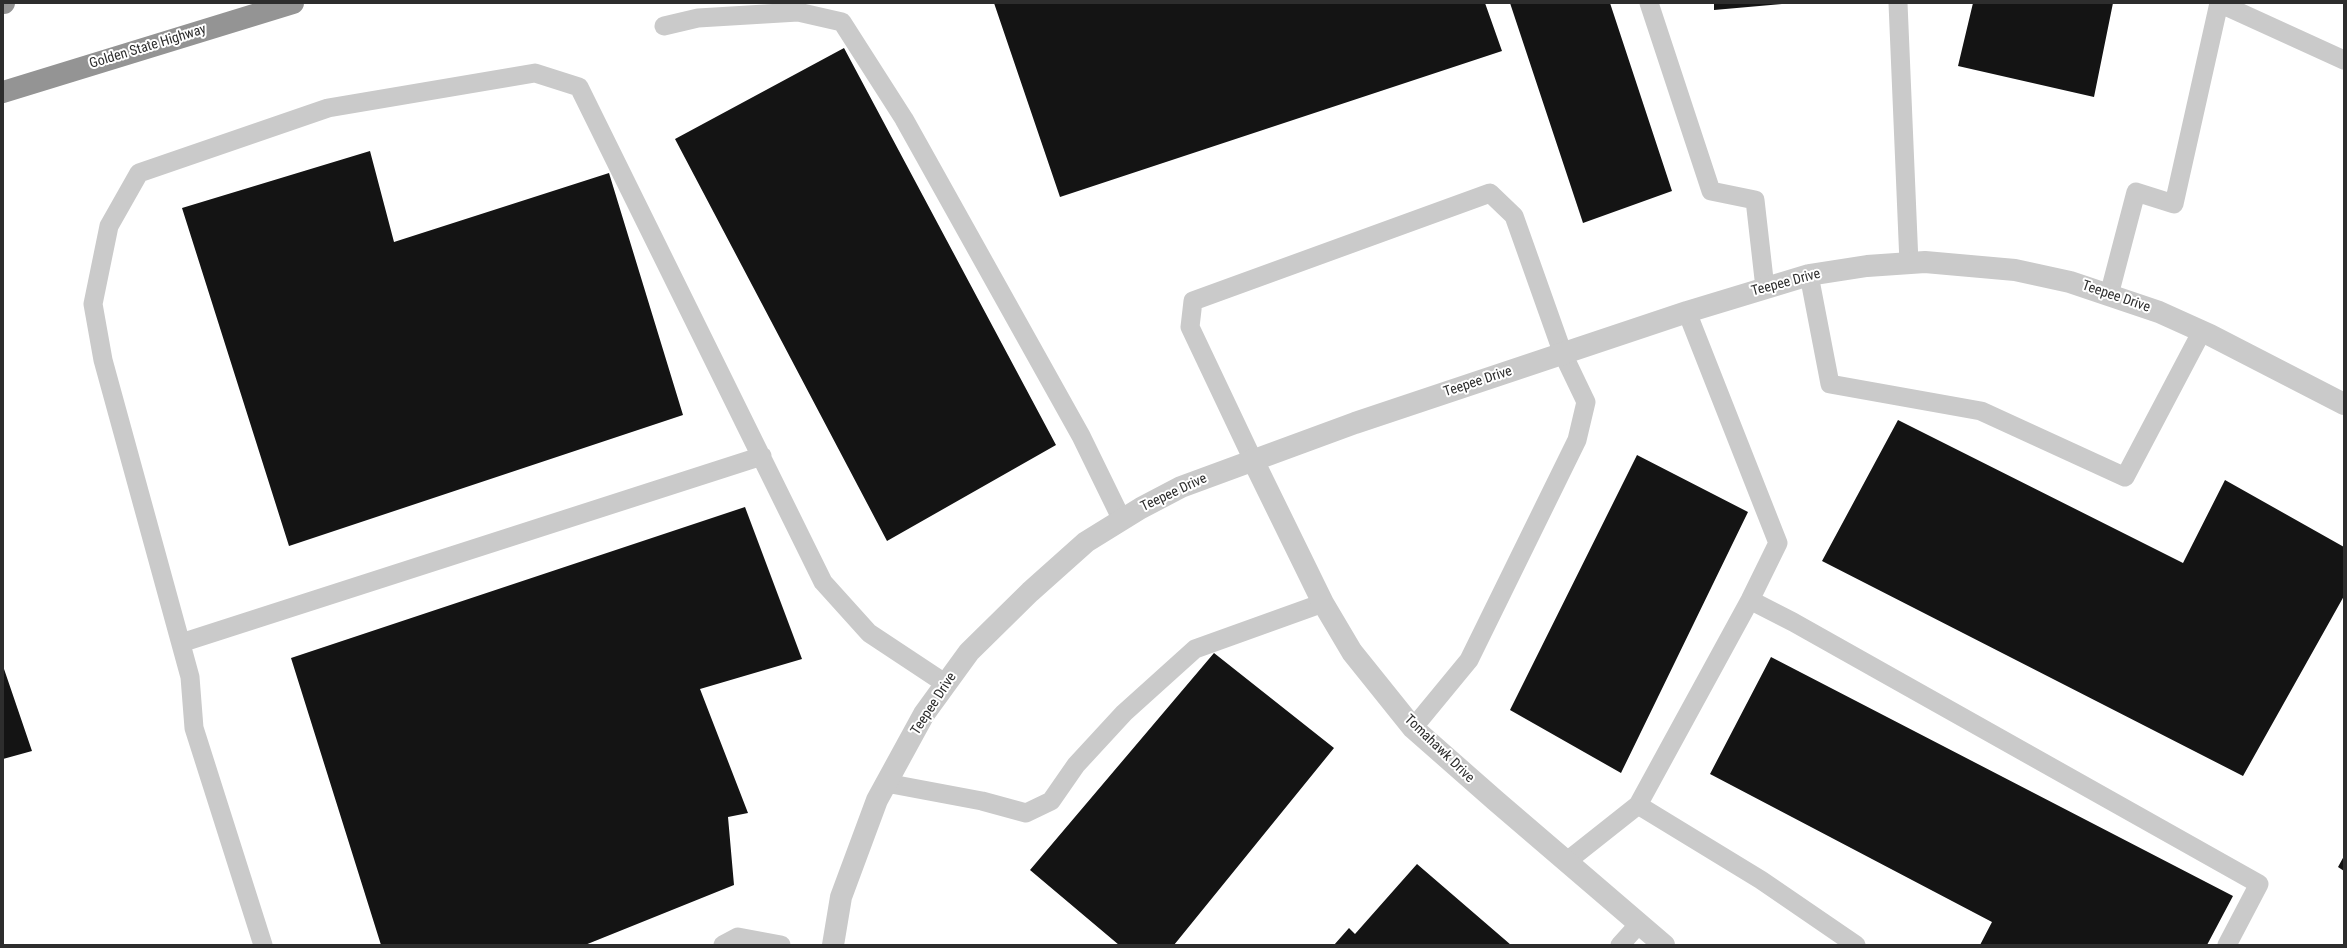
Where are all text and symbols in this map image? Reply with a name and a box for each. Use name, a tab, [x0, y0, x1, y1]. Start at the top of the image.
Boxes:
street label: Golden State Highway	[88, 21, 208, 73]
street label: Teepee Drive	[1750, 266, 1822, 300]
street label: Teepee Drive	[2080, 278, 2152, 316]
street label: Teepee Drive	[1442, 363, 1514, 401]
street label: Teepee Drive	[1138, 470, 1210, 516]
street label: Teepee Drive	[908, 670, 960, 738]
street label: Tomahawk Drive	[1400, 711, 1478, 787]

